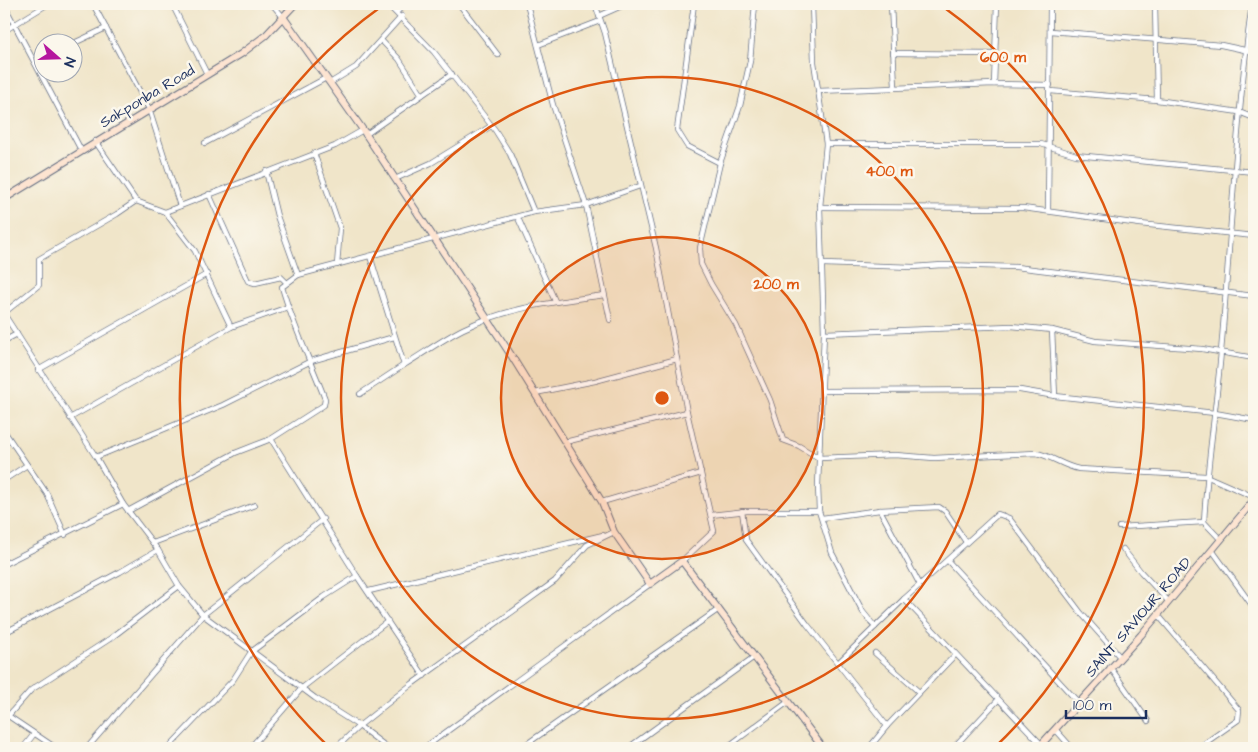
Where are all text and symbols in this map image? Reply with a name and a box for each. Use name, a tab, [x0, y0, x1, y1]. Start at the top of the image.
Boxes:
north arrow	[32, 32, 82, 82]
text: 600 m	[980, 47, 1026, 68]
text: N	[58, 55, 80, 70]
street label: Sakponba Road	[96, 60, 199, 133]
text: 400 m	[866, 161, 913, 182]
text: 200 m	[752, 274, 799, 295]
centre of rings	[653, 389, 671, 407]
street label: SAINT SAVIOUR ROAD	[1080, 553, 1196, 682]
scale bar	[1066, 687, 1146, 719]
text: 100 m	[1073, 695, 1112, 716]

